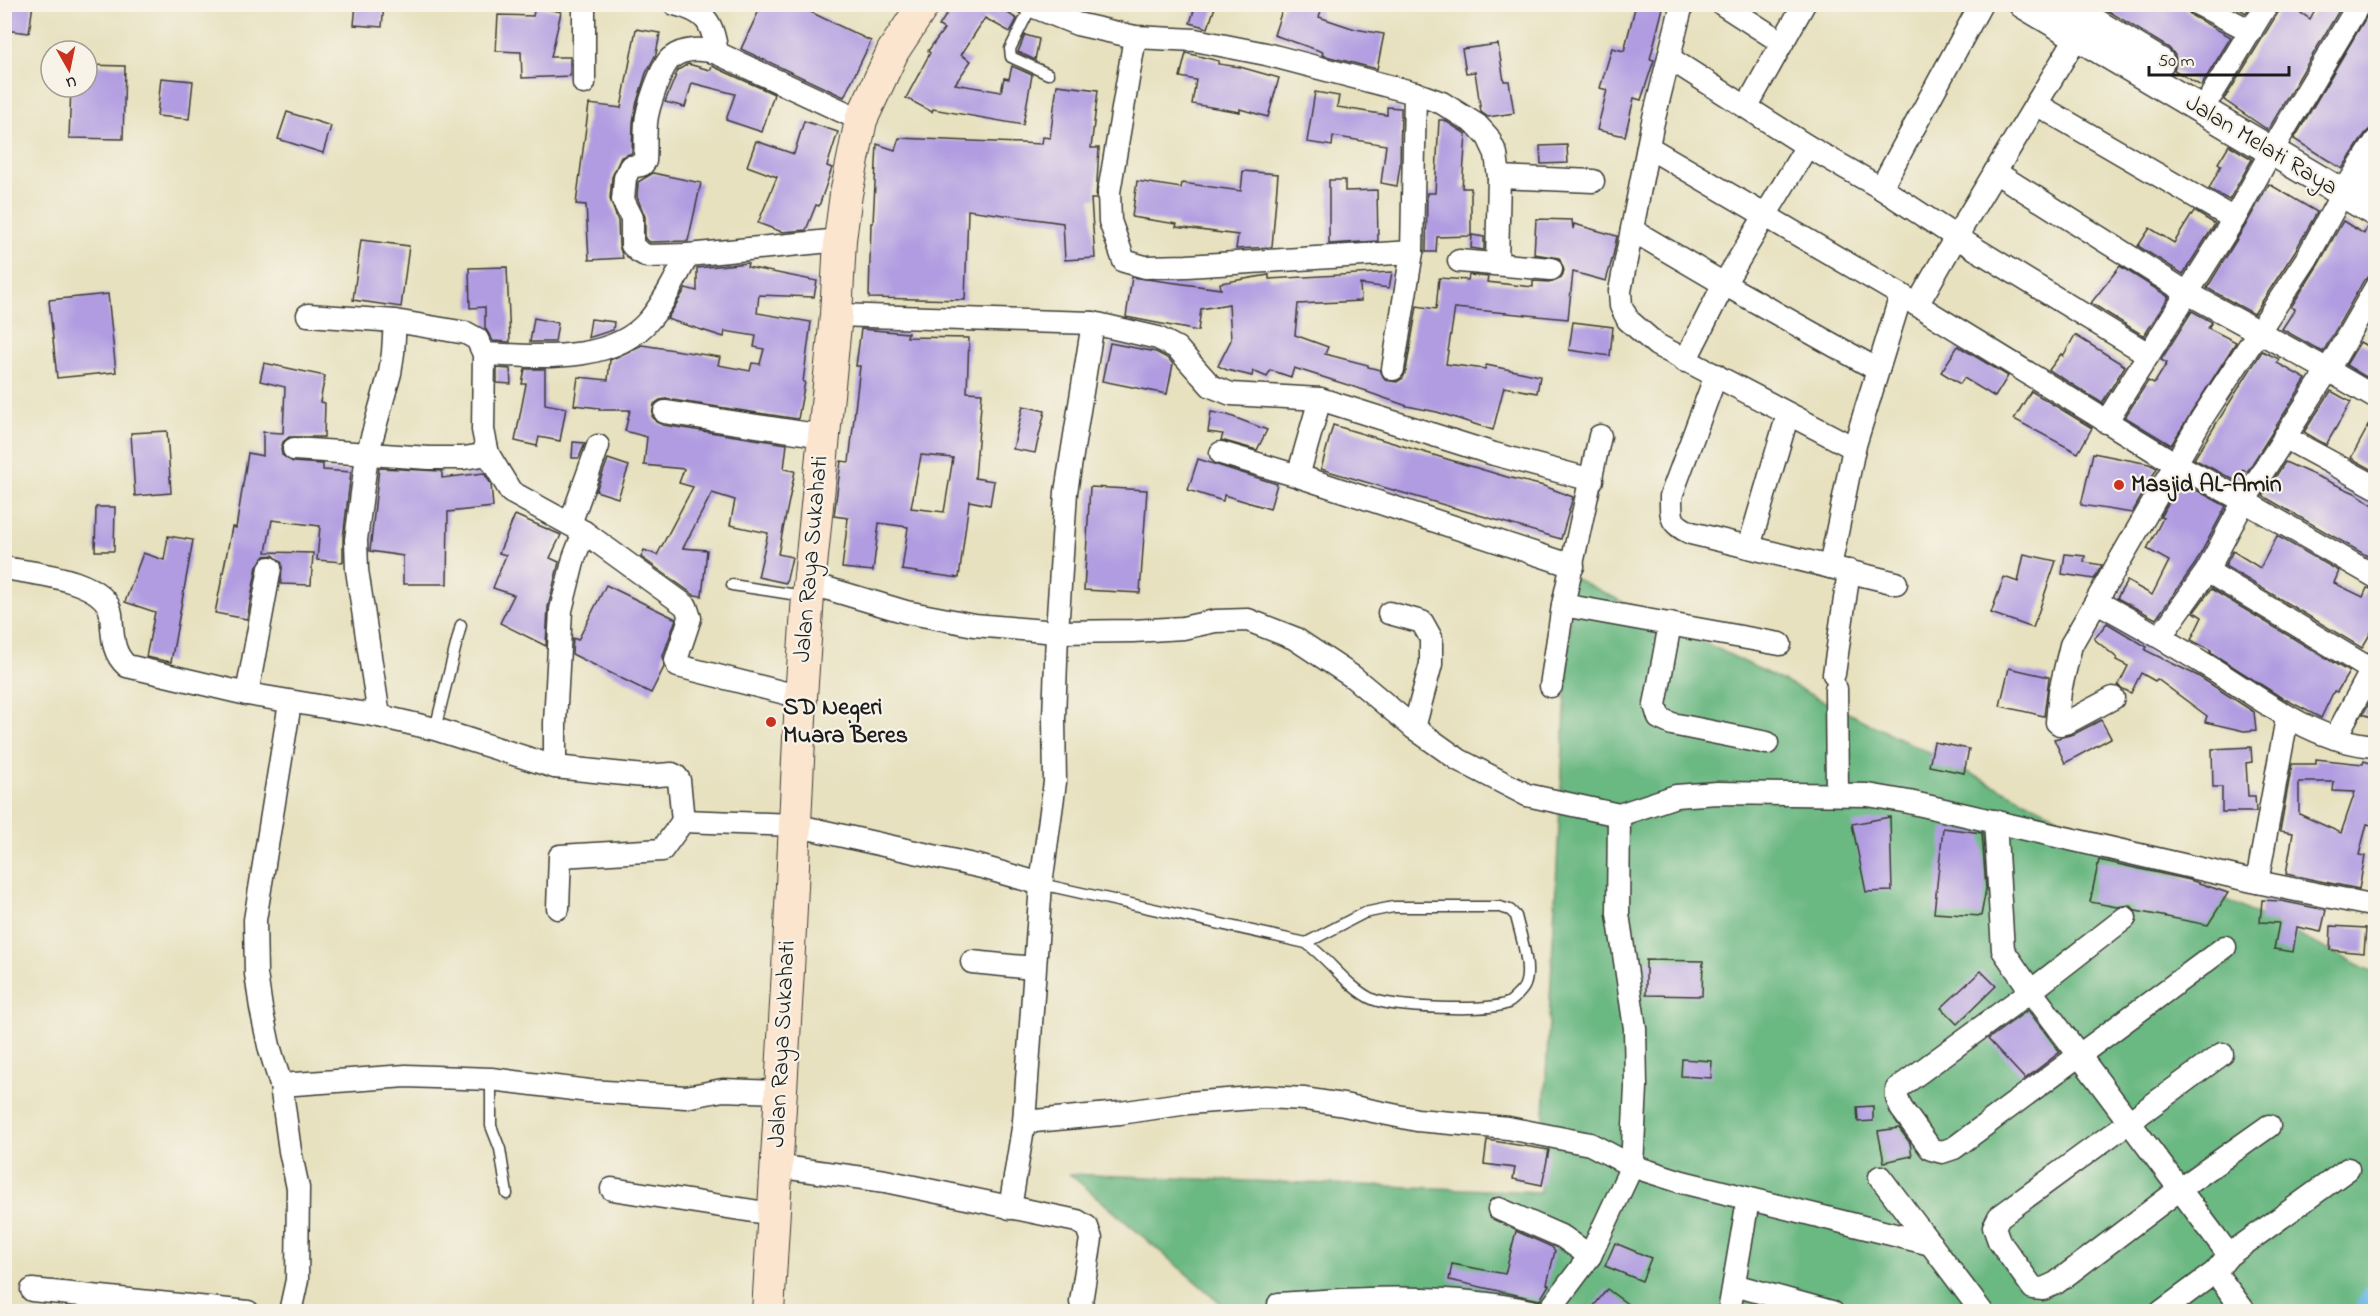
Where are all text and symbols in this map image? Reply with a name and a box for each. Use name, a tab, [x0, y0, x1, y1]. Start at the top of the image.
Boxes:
north arrow	[39, 39, 99, 99]
scale bar	[2149, 39, 2288, 77]
text: 50 m	[2158, 49, 2195, 75]
text: U	[64, 69, 78, 94]
street label: Jalan Melati Raya	[2177, 87, 2344, 206]
street label: Jalan Raya Sukahati	[786, 454, 839, 664]
place label: Masjid AL-Amin	[2131, 468, 2282, 503]
marker: Masjid AL-Amin	[2112, 478, 2126, 492]
place label: SD Negeri Muara Beres	[783, 691, 908, 754]
marker: SD Negeri Muara Beres	[764, 715, 778, 729]
street label: Jalan Raya Sukahati	[760, 940, 807, 1148]

